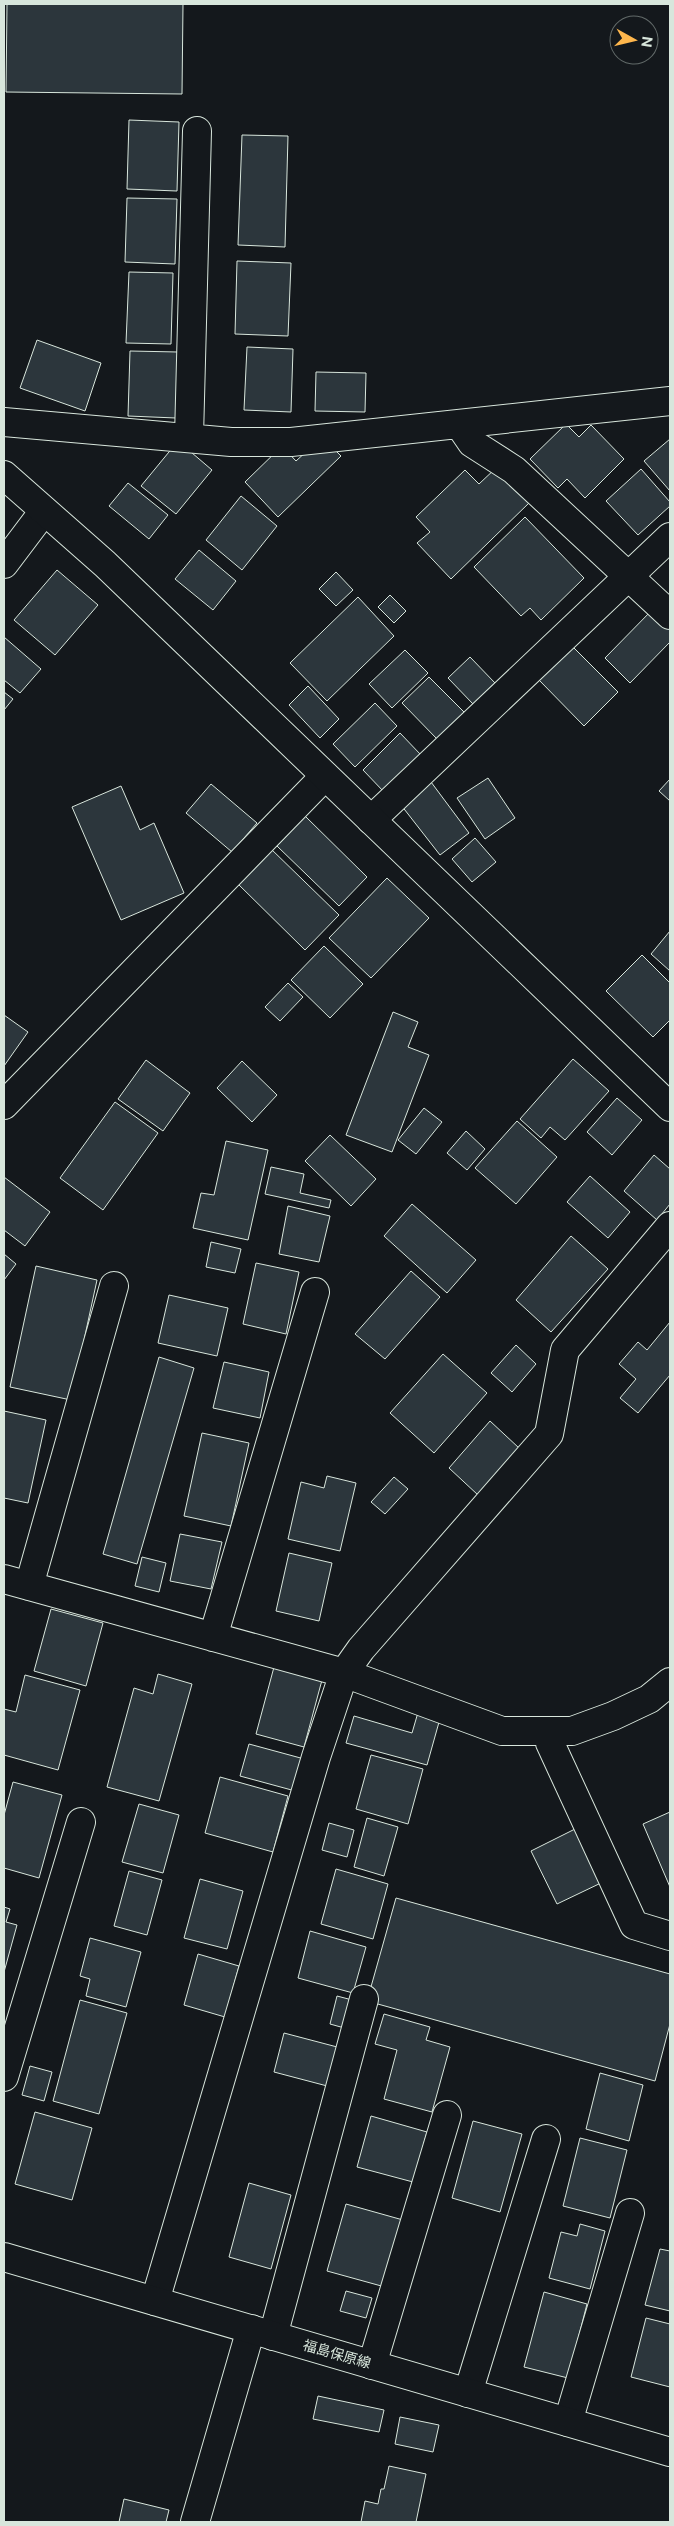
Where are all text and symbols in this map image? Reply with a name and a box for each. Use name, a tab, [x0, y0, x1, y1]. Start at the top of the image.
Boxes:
north arrow	[609, 15, 659, 65]
text: N	[638, 35, 656, 48]
street label: 福島保原線	[301, 2337, 373, 2371]

